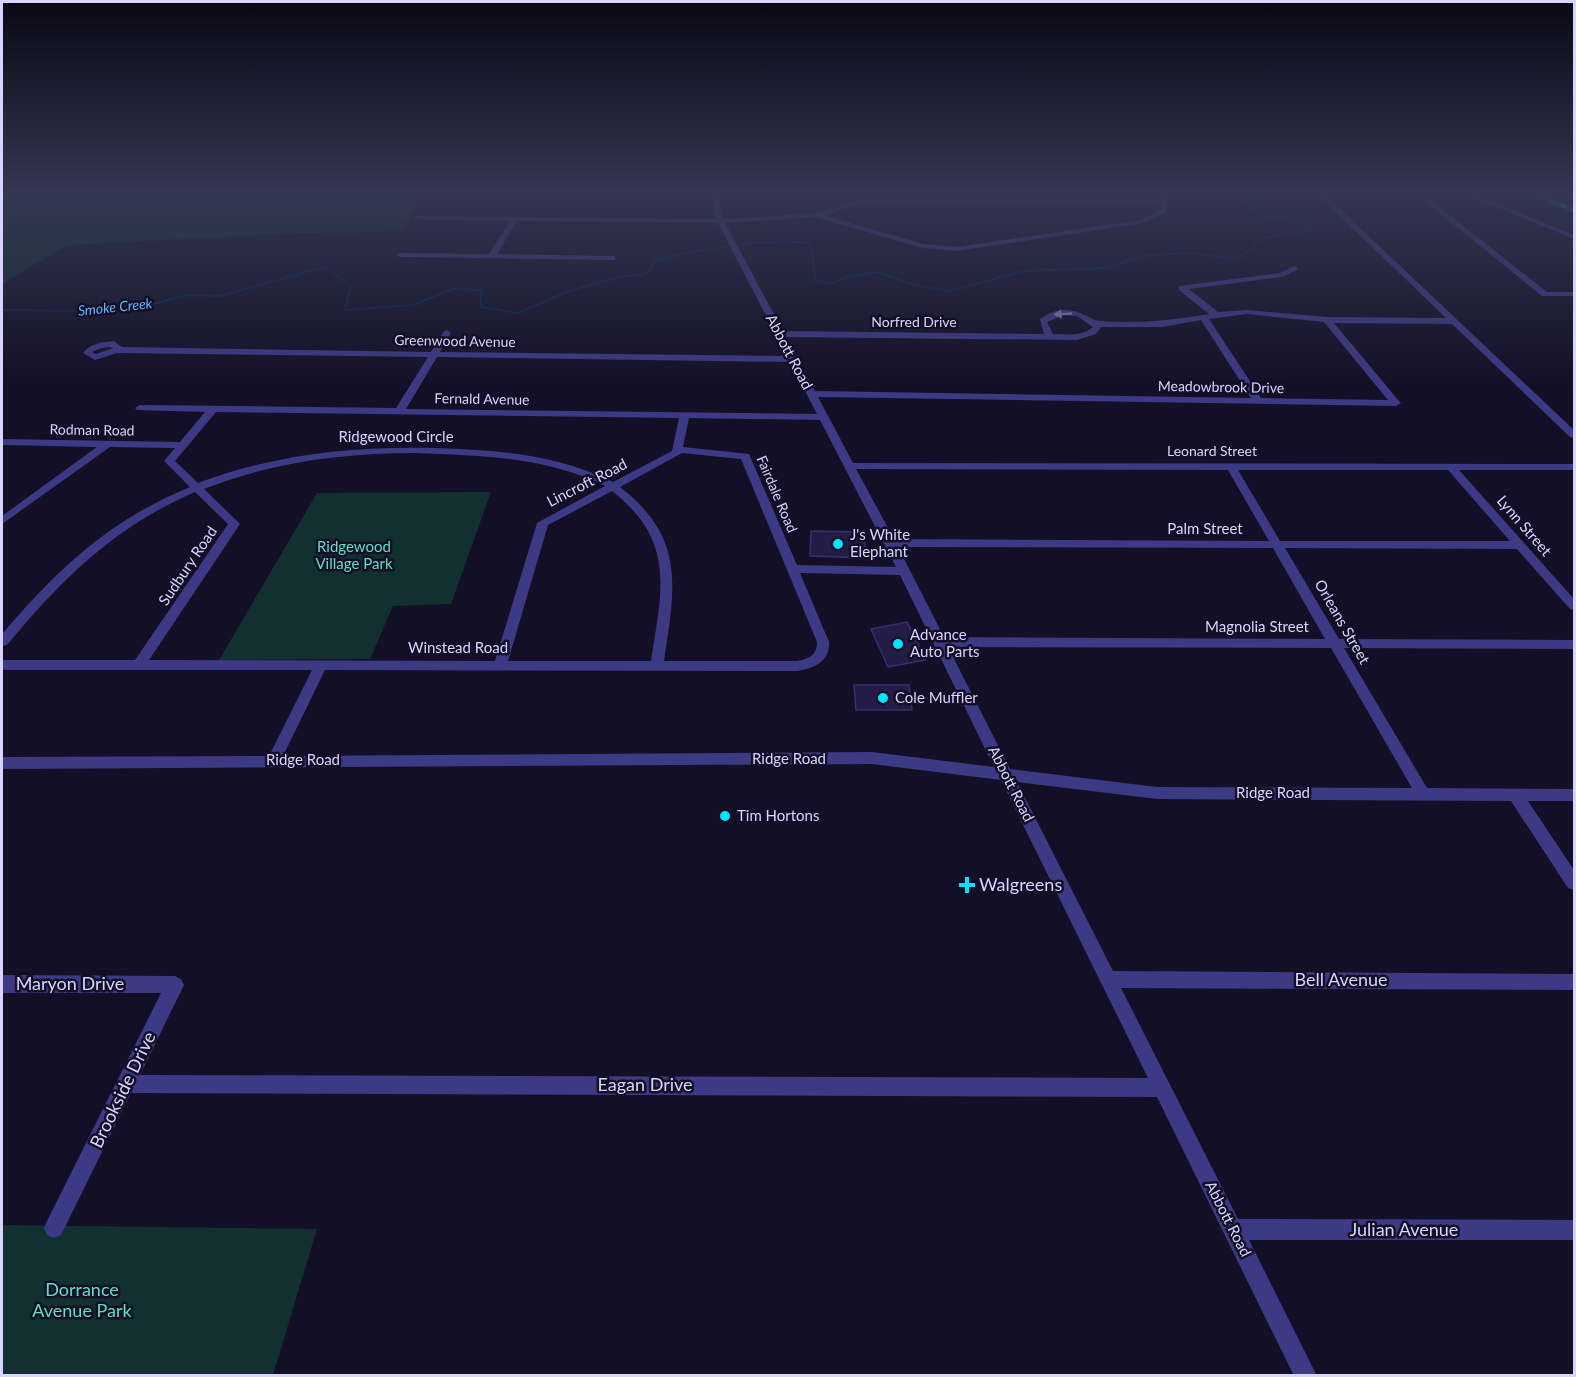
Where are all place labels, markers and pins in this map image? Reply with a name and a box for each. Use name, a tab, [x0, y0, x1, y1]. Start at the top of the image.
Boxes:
place label: J's White Elephant	[850, 525, 910, 560]
marker: J's White Elephant	[831, 537, 845, 551]
place label: Advance Auto Parts	[910, 625, 980, 660]
marker: Advance Auto Parts	[891, 637, 905, 651]
place label: Cole Muffler	[895, 688, 978, 706]
marker: Cole Muffler	[876, 691, 890, 705]
place label: Tim Hortons	[737, 806, 819, 824]
marker: Tim Hortons	[718, 809, 732, 823]
place label: Walgreens	[979, 873, 1062, 895]
marker: Walgreens	[960, 878, 974, 892]

